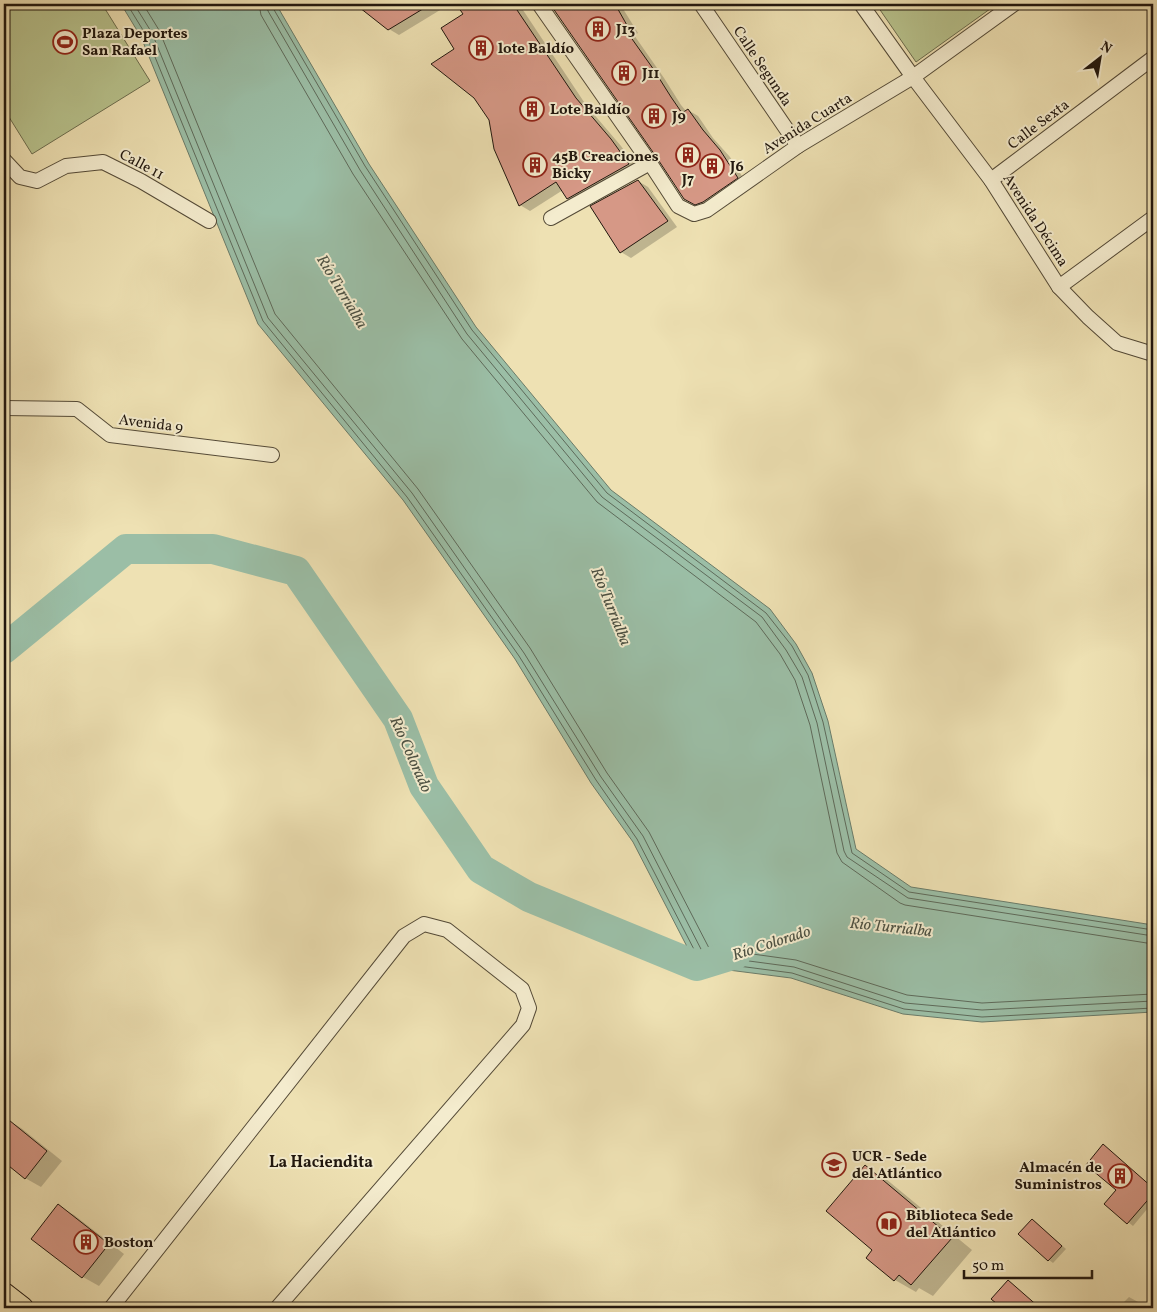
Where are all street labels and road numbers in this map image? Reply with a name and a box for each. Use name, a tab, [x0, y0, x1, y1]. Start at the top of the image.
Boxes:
street label: Calle Segunda	[727, 23, 796, 111]
street label: Avenida Cuarta	[759, 88, 856, 160]
street label: Calle Sexta	[1004, 95, 1074, 155]
street label: Calle 11	[115, 145, 167, 186]
street label: Avenida Décima	[997, 170, 1073, 271]
street label: Avenida 9	[117, 410, 184, 439]

